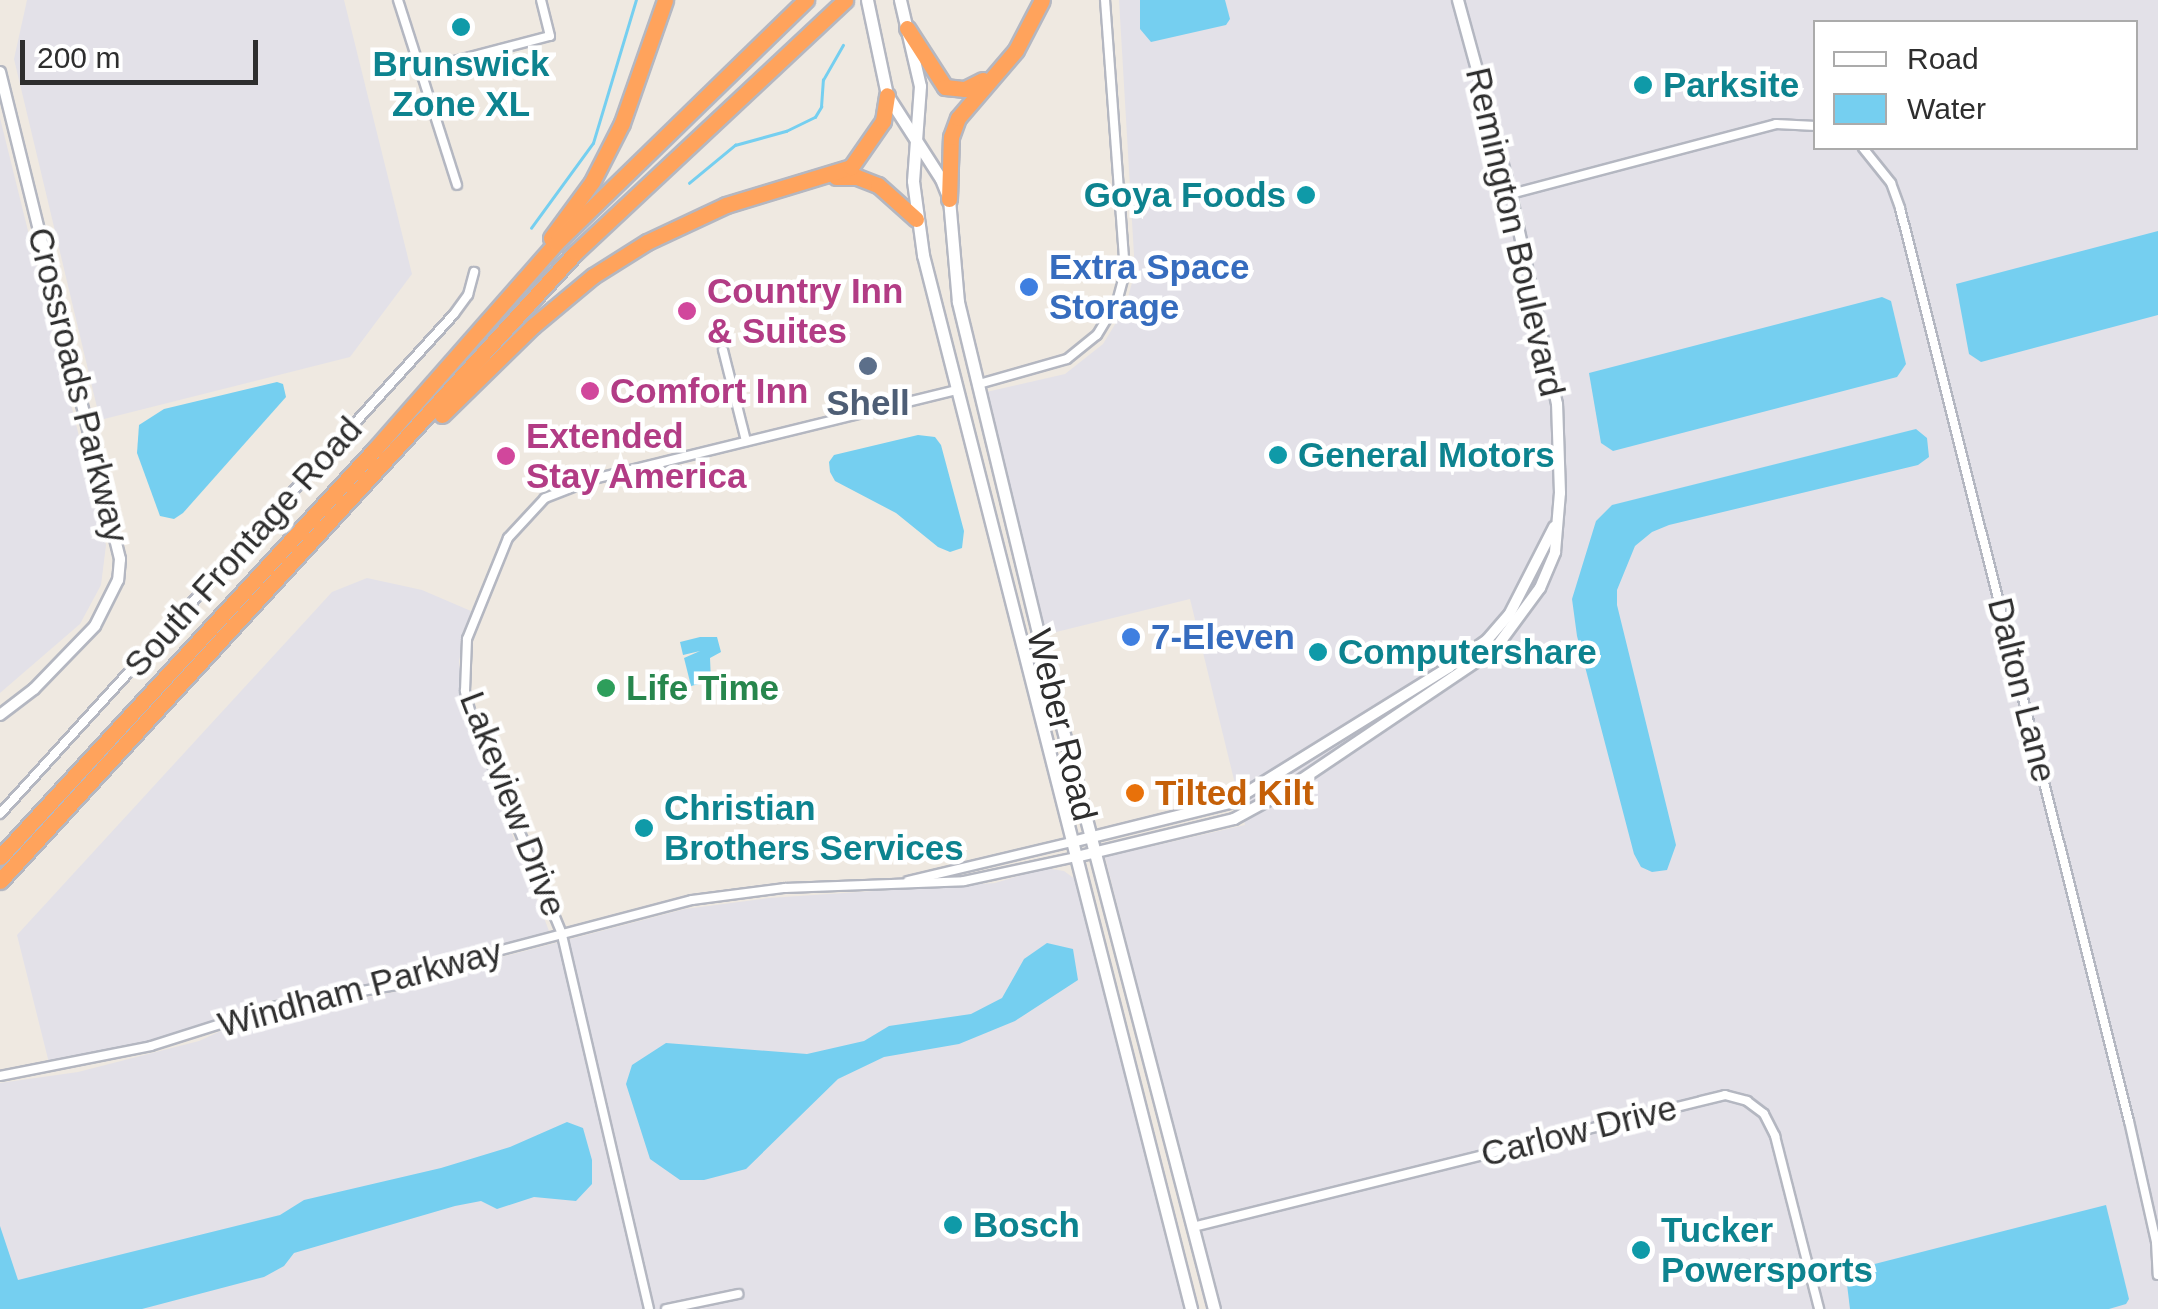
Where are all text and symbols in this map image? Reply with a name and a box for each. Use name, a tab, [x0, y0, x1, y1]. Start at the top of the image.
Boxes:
marker: Brunswick Zone XL	[450, 16, 472, 38]
scale bar	[25, 20, 262, 82]
legend	[1813, 20, 2138, 150]
text: 200 m	[37, 41, 120, 74]
text: Road	[1907, 42, 1979, 75]
place label: Brunswick Zone XL	[373, 43, 549, 125]
street label: Remington Boulevard	[1457, 63, 1573, 401]
place label: Parksite	[1663, 64, 1799, 106]
marker: Parksite	[1632, 74, 1654, 96]
text: Water	[1907, 92, 1986, 125]
place label: Goya Foods	[1084, 174, 1286, 216]
marker: Goya Foods	[1295, 184, 1317, 206]
street label: Crossroads Parkway	[19, 223, 137, 547]
place label: Extra Space Storage	[1049, 246, 1249, 328]
place label: Country Inn & Suites	[707, 270, 903, 352]
marker: Extra Space Storage	[1018, 276, 1040, 298]
marker: Country Inn & Suites	[676, 300, 698, 322]
marker: Shell	[857, 355, 879, 377]
place label: Comfort Inn	[610, 370, 808, 412]
marker: Comfort Inn	[579, 380, 601, 402]
place label: Shell	[826, 382, 910, 424]
street label: South Frontage Road	[115, 409, 371, 685]
place label: Extended Stay America	[526, 415, 748, 497]
place label: General Motors	[1298, 434, 1555, 476]
marker: General Motors	[1267, 444, 1289, 466]
marker: Extended Stay America	[495, 445, 517, 467]
street label: Dalton Lane	[1979, 593, 2065, 787]
place label: 7-Eleven	[1151, 616, 1295, 658]
street label: Weber Road	[1018, 625, 1106, 825]
marker: 7-Eleven	[1120, 626, 1142, 648]
place label: Computershare	[1338, 631, 1597, 673]
marker: Computershare	[1307, 641, 1329, 663]
place label: Life Time	[626, 667, 779, 709]
marker: Life Time	[595, 677, 617, 699]
street label: Lakeview Drive	[451, 686, 575, 922]
place label: Tilted Kilt	[1155, 772, 1314, 814]
marker: Tilted Kilt	[1124, 782, 1146, 804]
place label: Christian Brothers Services	[664, 787, 964, 869]
marker: Christian Brothers Services	[633, 817, 655, 839]
street label: Windham Parkway	[214, 930, 506, 1046]
street label: Carlow Drive	[1477, 1086, 1681, 1176]
place label: Bosch	[973, 1204, 1080, 1246]
place label: Tucker Powersports	[1661, 1209, 1873, 1291]
marker: Bosch	[942, 1214, 964, 1236]
marker: Tucker Powersports	[1630, 1239, 1652, 1261]

